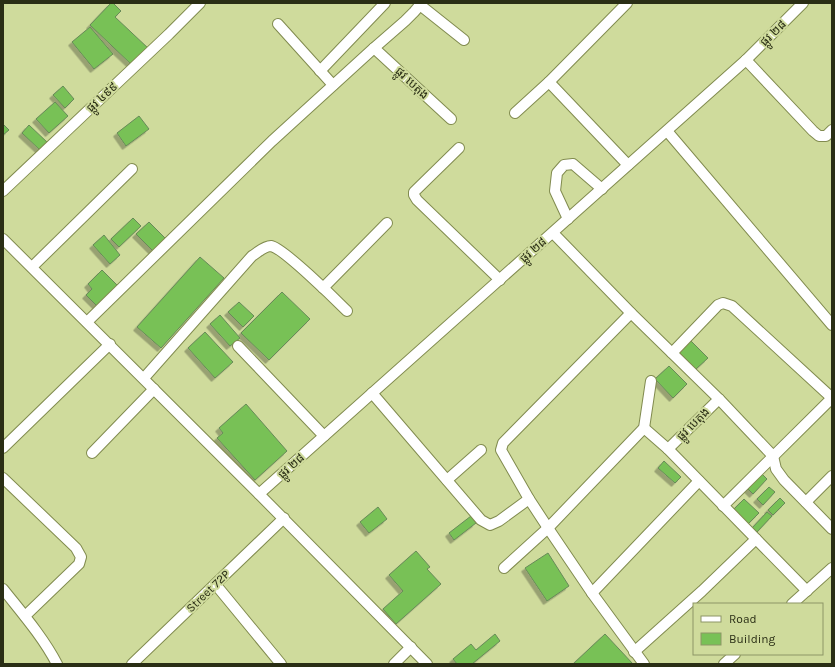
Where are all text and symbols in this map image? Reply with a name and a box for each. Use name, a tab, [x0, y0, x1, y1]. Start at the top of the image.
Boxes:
street label: ផ្លូវ ២៨	[757, 17, 791, 51]
street label: ផ្លូវ បេតុង	[390, 64, 432, 105]
street label: ផ្លូវ ៤៩៩	[84, 79, 123, 117]
street label: ផ្លូវ ២៨	[517, 235, 552, 268]
street label: ផ្លូវ បេតុង	[674, 405, 715, 446]
street label: ផ្លូវ ២៨	[275, 450, 310, 484]
street label: Street 72P	[183, 567, 233, 615]
legend	[693, 603, 823, 655]
text: Road	[729, 612, 757, 626]
text: Building	[729, 632, 776, 646]

